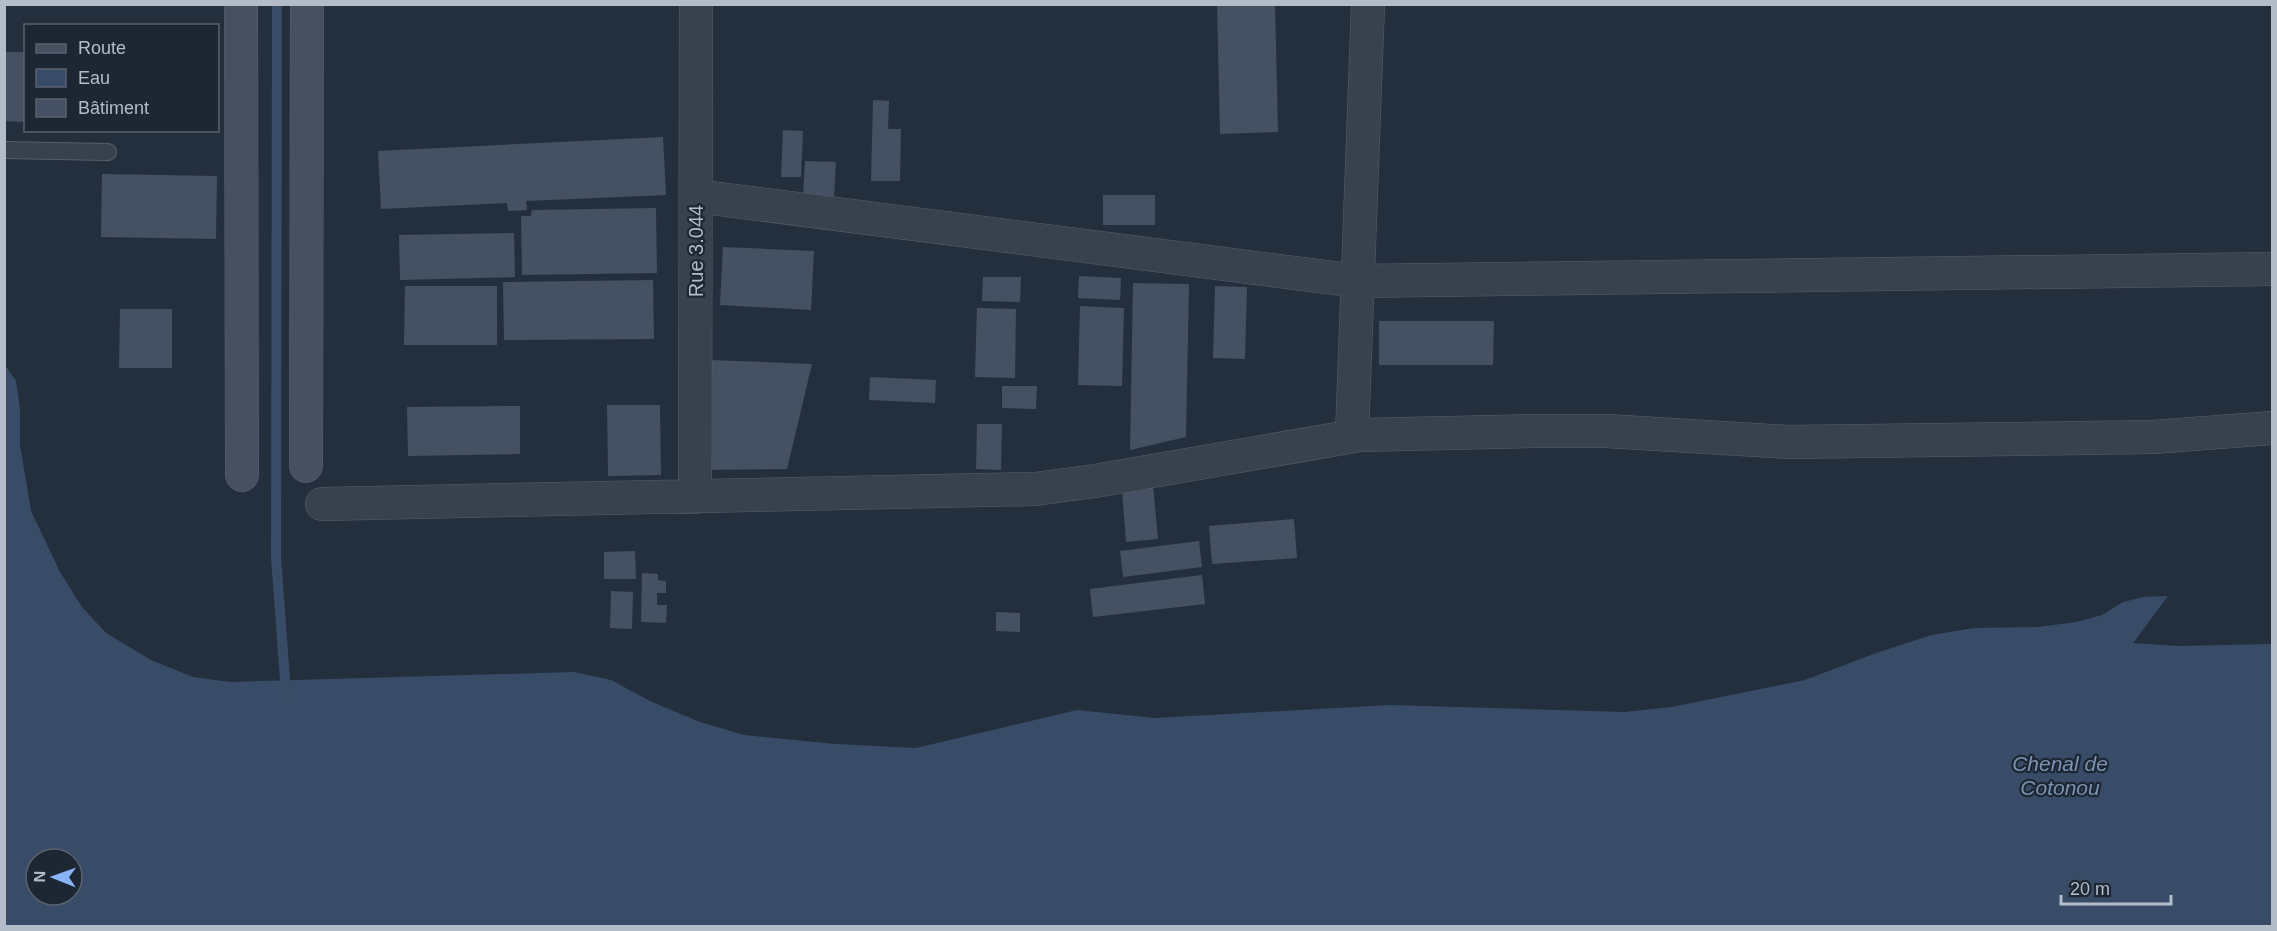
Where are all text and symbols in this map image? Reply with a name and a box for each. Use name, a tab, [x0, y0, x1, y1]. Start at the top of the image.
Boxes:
legend	[24, 24, 219, 132]
text: Route	[78, 38, 126, 58]
text: Eau	[78, 68, 110, 88]
text: Bâtiment	[78, 98, 149, 118]
street label: Rue 3.044	[685, 205, 707, 297]
water label: Chenal de Cotonou	[2012, 752, 2108, 799]
north arrow	[24, 847, 84, 907]
scale bar	[2061, 868, 2170, 906]
text: N	[31, 871, 48, 883]
text: 20 m	[2070, 879, 2110, 899]

